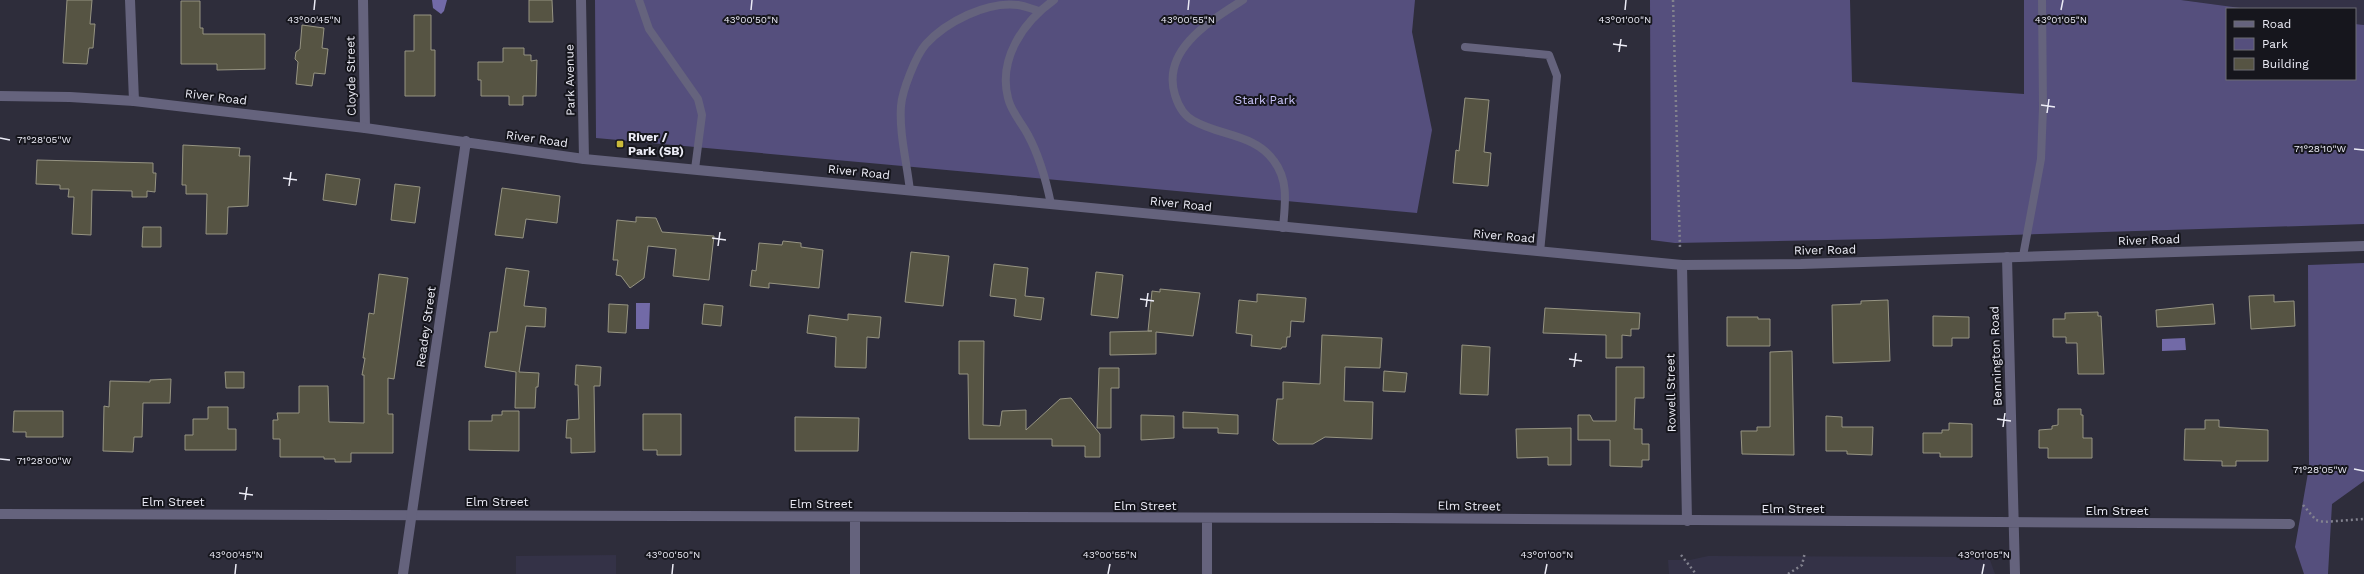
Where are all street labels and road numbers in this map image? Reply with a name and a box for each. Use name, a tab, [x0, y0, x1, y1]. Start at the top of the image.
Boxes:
street label: Cloyde Street	[343, 36, 359, 116]
street label: Park Avenue	[562, 44, 578, 116]
street label: River Road	[184, 86, 248, 108]
street label: River Road	[505, 128, 569, 150]
street label: River Road	[827, 162, 891, 182]
street label: River Road	[1149, 194, 1213, 214]
street label: River Road	[1472, 226, 1536, 246]
street label: River Road	[2118, 232, 2180, 248]
street label: River Road	[1794, 242, 1856, 258]
street label: Readey Street	[413, 286, 439, 368]
street label: Bennington Road	[1987, 306, 2005, 406]
street label: Rowell Street	[1663, 354, 1679, 432]
street label: Elm Street	[142, 495, 204, 509]
street label: Elm Street	[466, 495, 528, 509]
street label: Elm Street	[790, 497, 852, 511]
street label: Elm Street	[1437, 498, 1501, 514]
street label: Elm Street	[1114, 499, 1176, 513]
street label: Elm Street	[1762, 502, 1824, 516]
street label: Elm Street	[2086, 504, 2148, 518]

